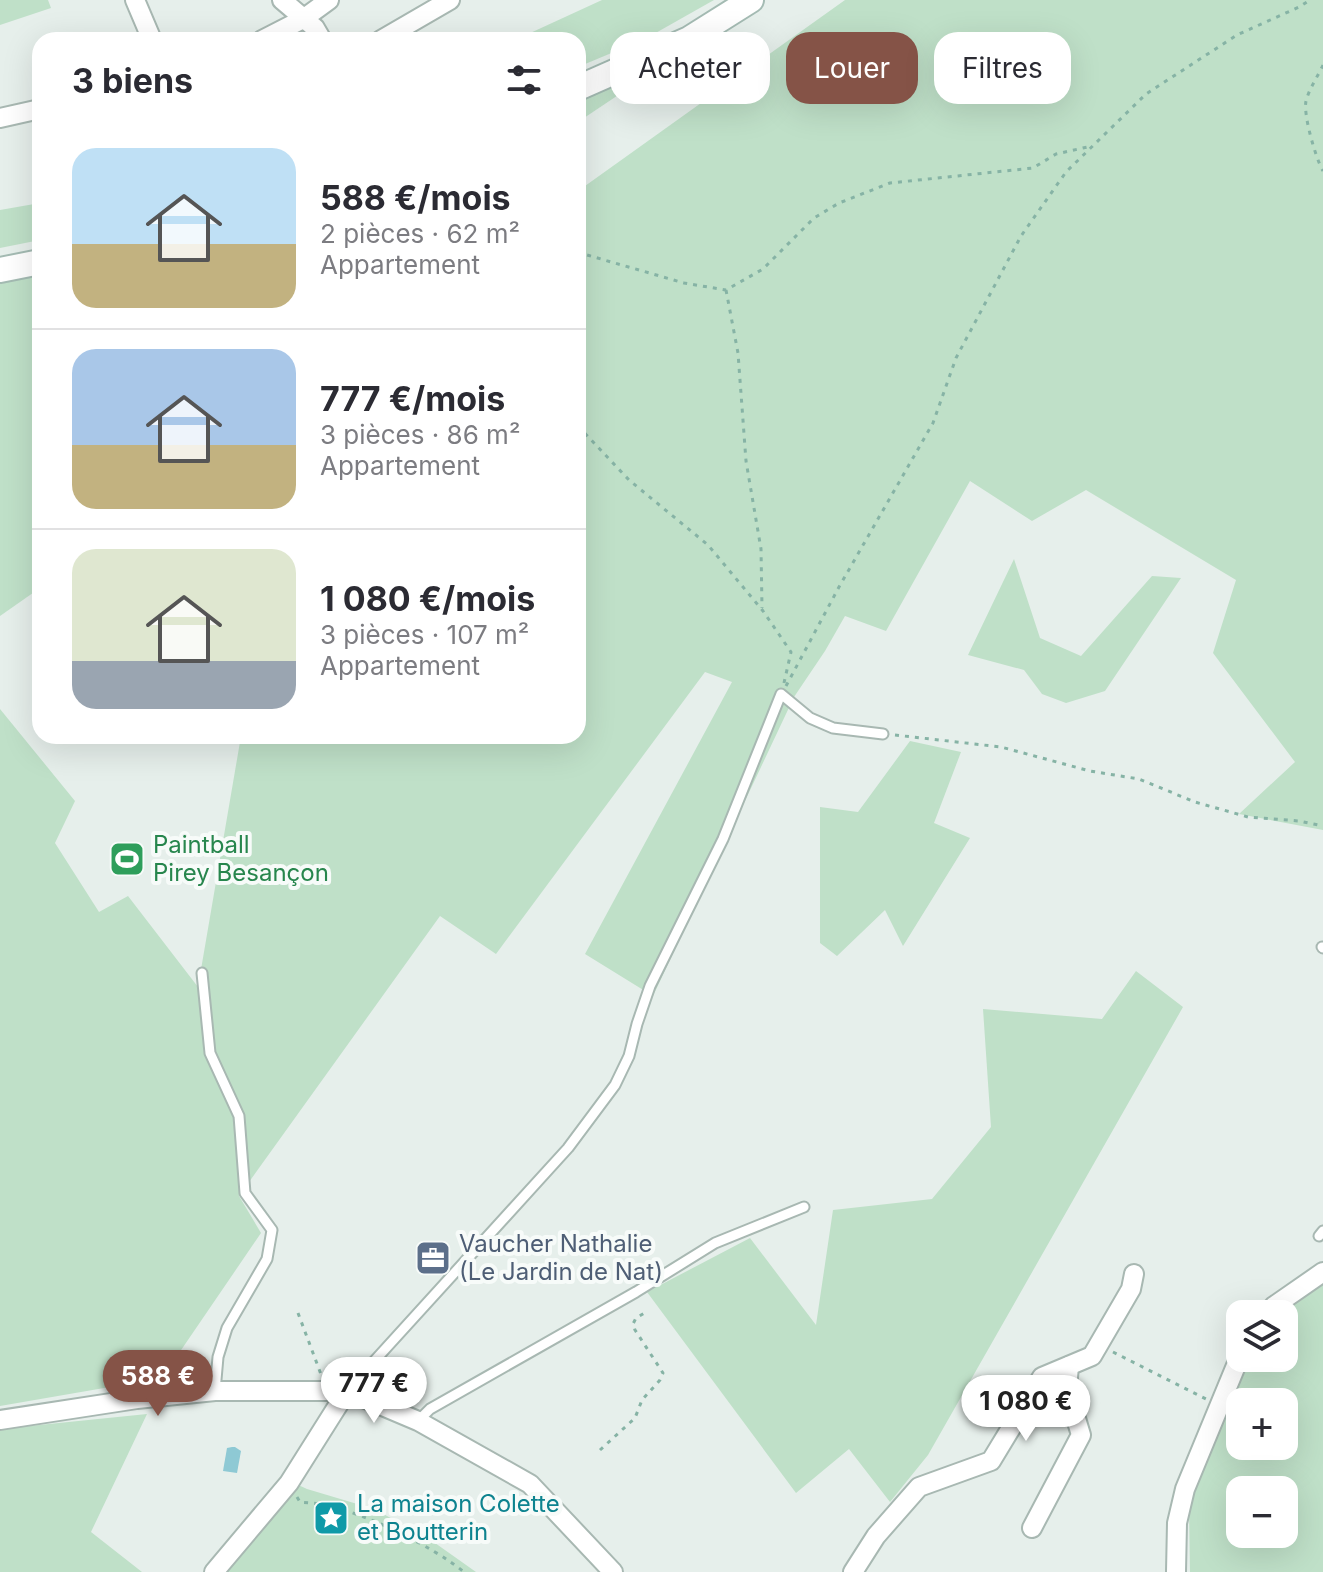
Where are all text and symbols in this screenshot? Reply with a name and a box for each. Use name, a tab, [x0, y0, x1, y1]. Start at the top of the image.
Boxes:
chip: Acheter	[610, 32, 770, 104]
chip: Louer	[786, 32, 918, 104]
chip: Filtres	[934, 32, 1071, 104]
icon: filters	[502, 58, 546, 102]
text: 3 biens	[72, 60, 193, 101]
text: 588 €/mois	[320, 177, 511, 218]
icon: home	[136, 180, 232, 276]
text: 2 pièces · 62 m²	[320, 218, 520, 249]
text: Appartement	[320, 249, 480, 280]
text: 777 €/mois	[320, 378, 505, 419]
icon: home	[136, 381, 232, 477]
text: 3 pièces · 86 m²	[320, 419, 520, 450]
text: Appartement	[320, 450, 480, 481]
text: 1 080 €/mois	[320, 578, 535, 619]
icon: home	[136, 581, 232, 677]
text: 3 pièces · 107 m²	[320, 619, 529, 650]
text: Appartement	[320, 650, 480, 681]
place label: Paintball Pirey Besançon	[153, 830, 329, 887]
sports icon: Paintball Pirey Besançon	[108, 840, 146, 878]
place label: Vaucher Nathalie (Le Jardin de Nat)	[459, 1229, 663, 1286]
office icon: Vaucher Nathalie (Le Jardin de Nat)	[414, 1239, 452, 1277]
map controls	[1226, 1300, 1298, 1548]
button: layers	[1226, 1300, 1298, 1372]
pin: 588 €	[102, 1350, 214, 1418]
pin: 777 €	[318, 1357, 430, 1425]
text: 588 €	[121, 1360, 195, 1391]
text: 777 €	[339, 1367, 409, 1398]
pin: 1 080 €	[952, 1375, 1100, 1443]
text: 1 080 €	[979, 1385, 1073, 1416]
button: +	[1226, 1388, 1298, 1460]
button: −	[1226, 1476, 1298, 1548]
place label: La maison Colette et Boutterin	[357, 1489, 560, 1546]
place icon: La maison Colette et Boutterin	[312, 1499, 350, 1537]

